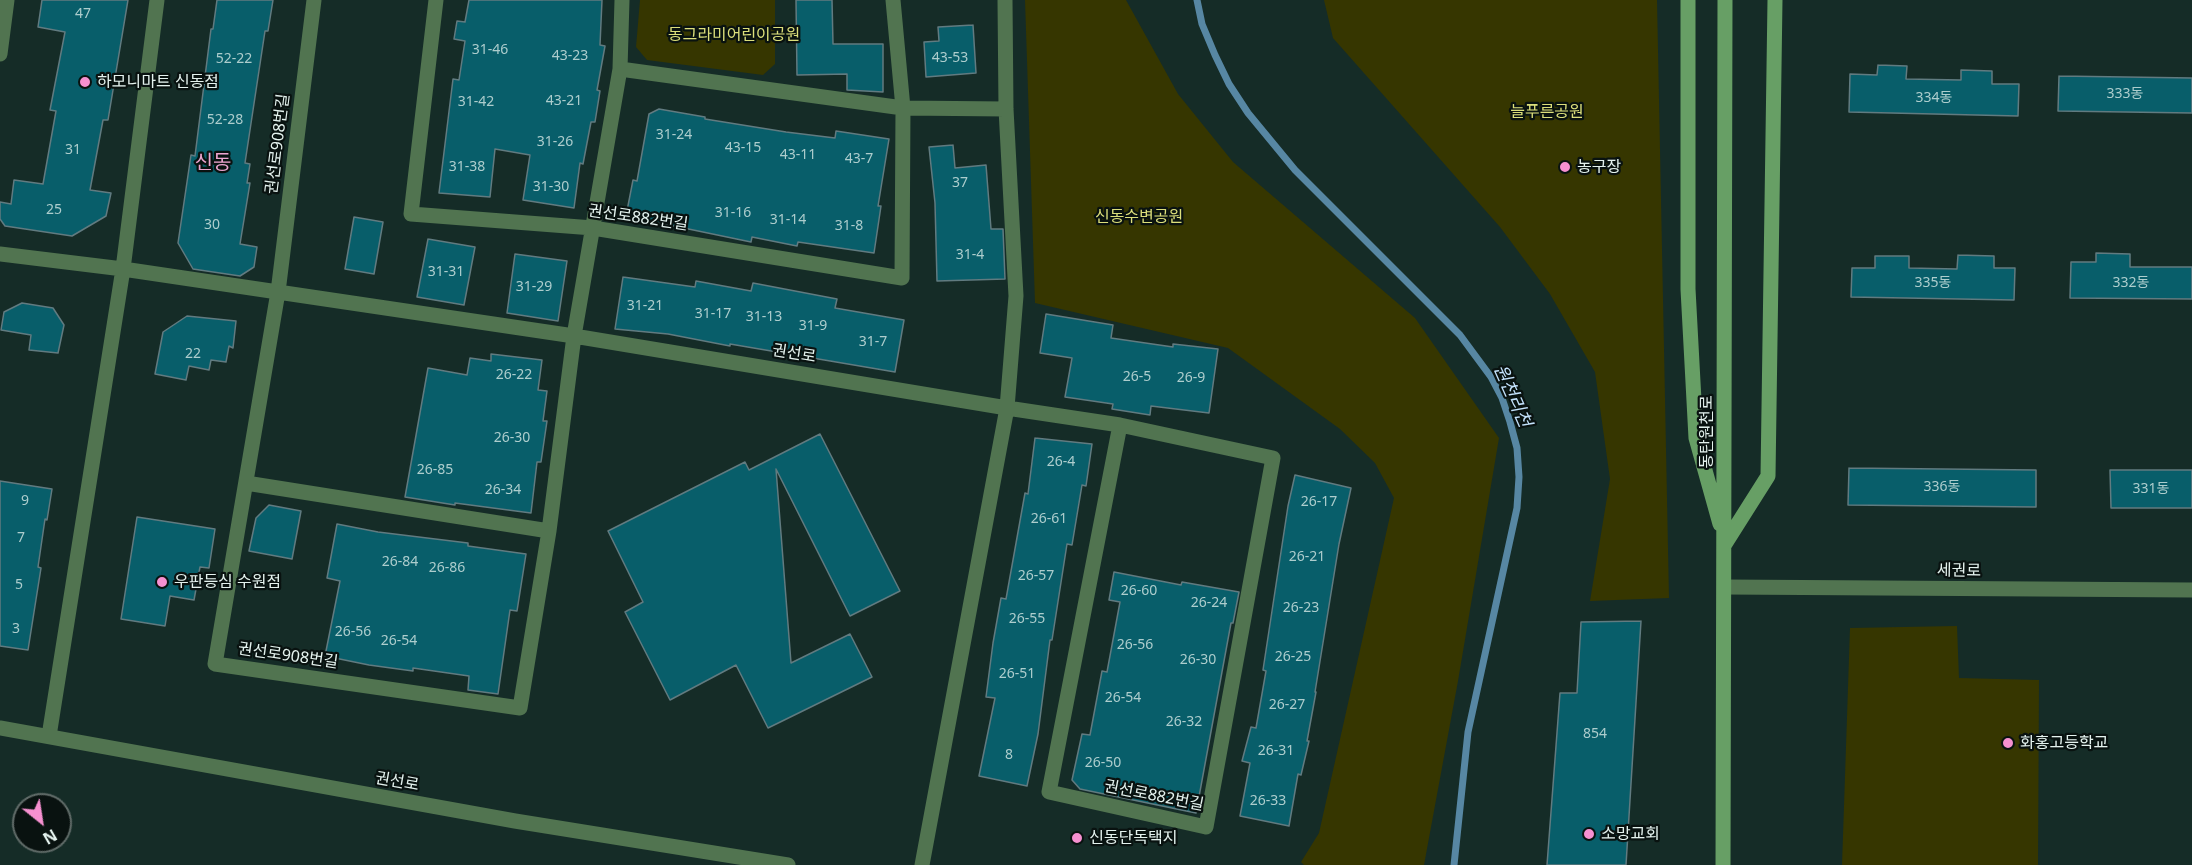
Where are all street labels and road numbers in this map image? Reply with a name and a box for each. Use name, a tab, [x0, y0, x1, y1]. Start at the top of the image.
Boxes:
street label: 권선로908번길	[262, 93, 294, 195]
street label: 권선로882번길	[587, 201, 689, 235]
street label: 권선로	[771, 341, 817, 367]
street label: 동탄원천로	[1697, 395, 1717, 469]
street label: 세권로	[1937, 561, 1981, 581]
street label: 권선로908번길	[237, 639, 339, 673]
street label: 권선로	[374, 769, 420, 795]
street label: 권선로882번길	[1103, 777, 1205, 815]

